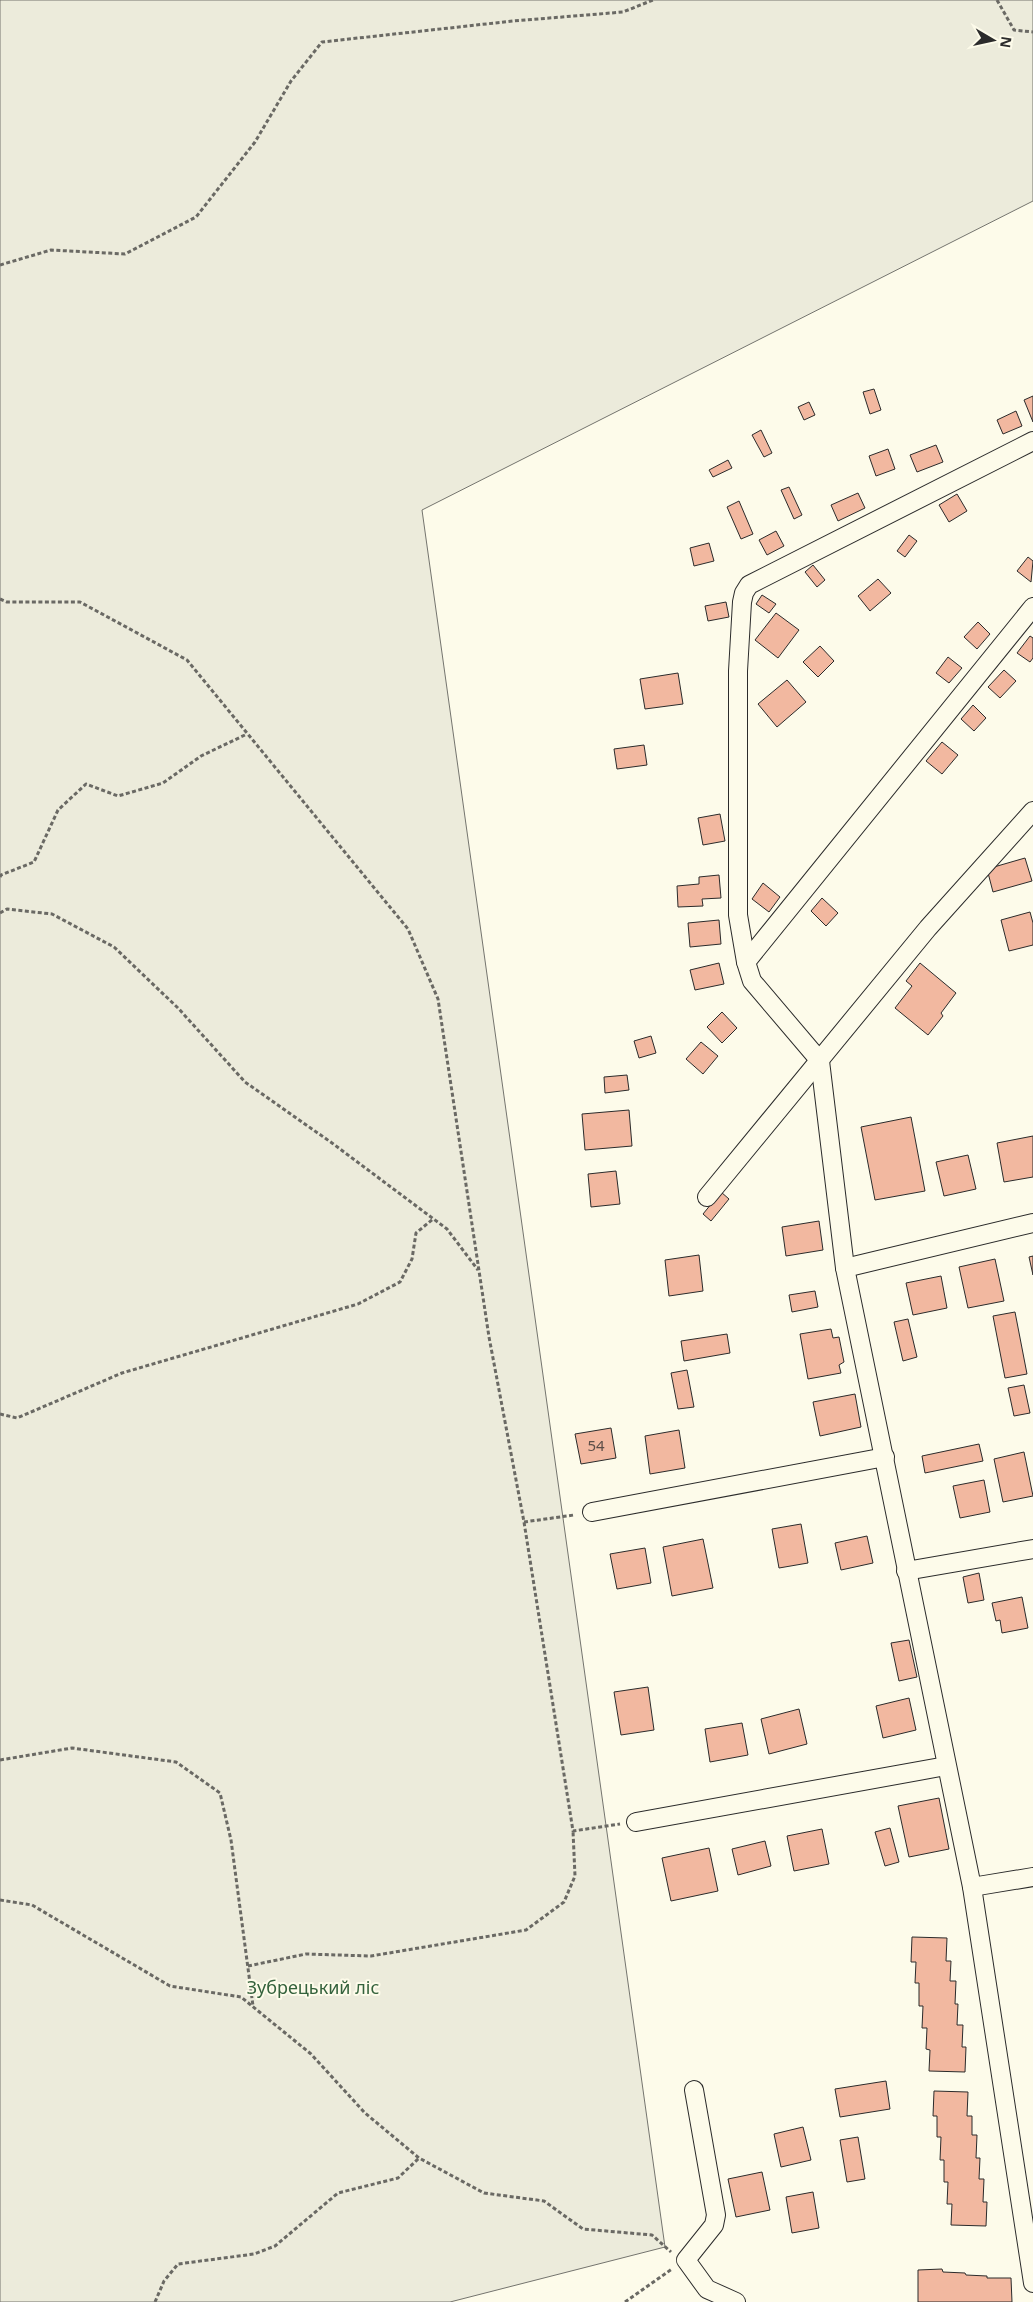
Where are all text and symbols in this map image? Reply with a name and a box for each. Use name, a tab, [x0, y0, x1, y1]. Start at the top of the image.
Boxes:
north arrow	[968, 15, 1018, 65]
text: N	[996, 35, 1017, 49]
house number: 54	[587, 1435, 605, 1455]
park label: Зубрецький ліс	[247, 1975, 379, 1999]

